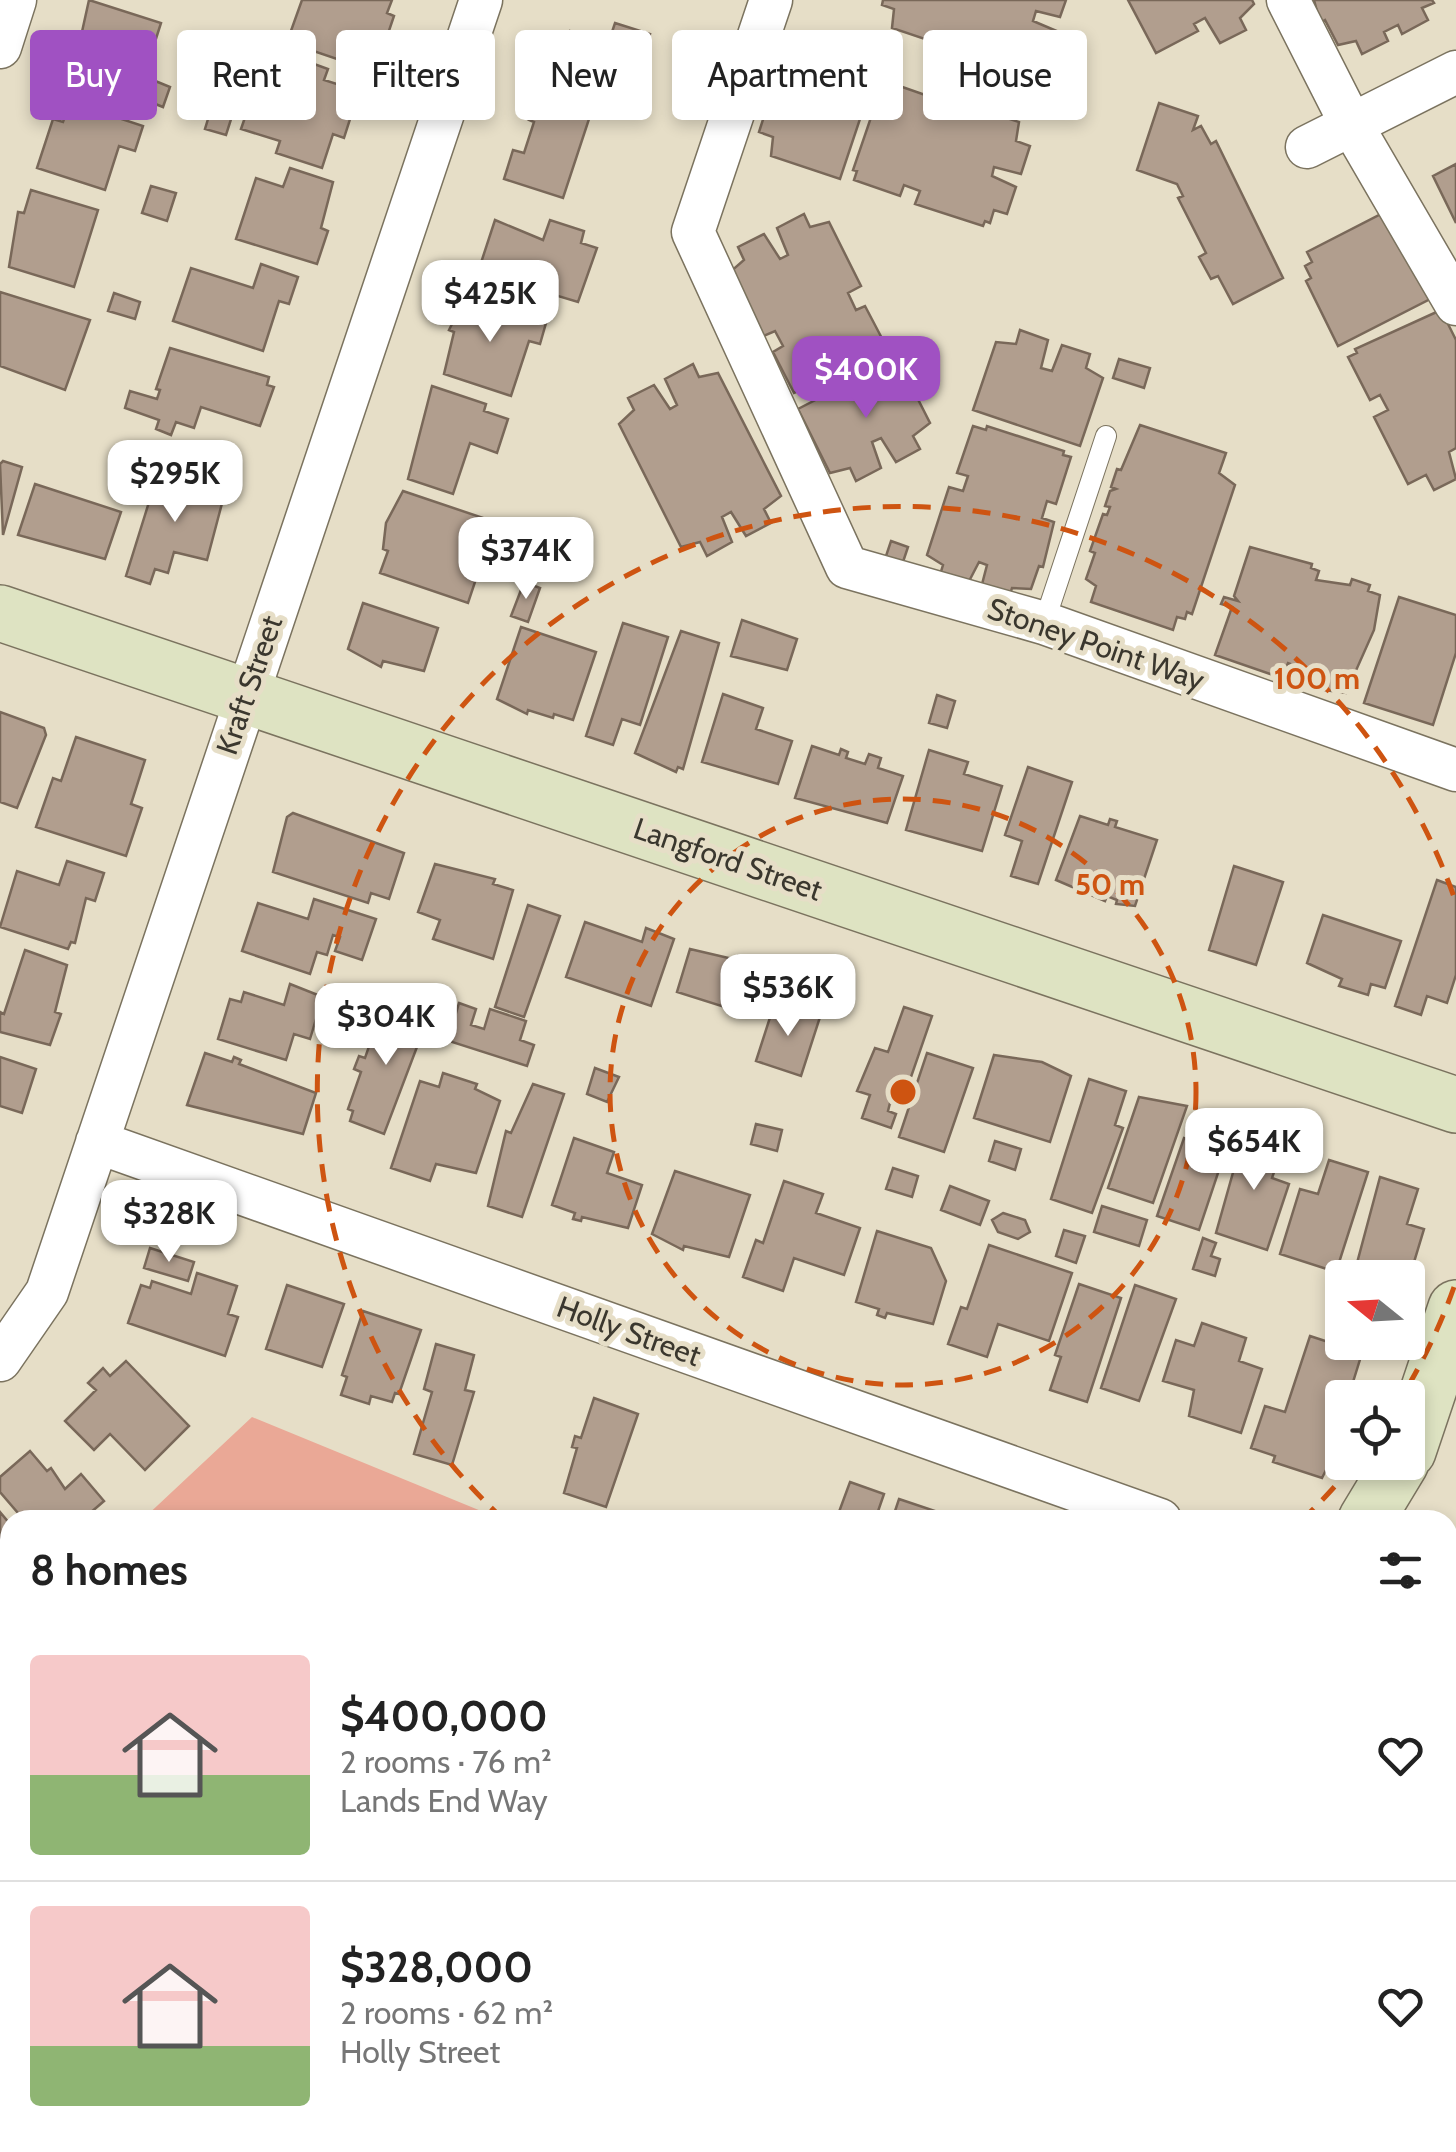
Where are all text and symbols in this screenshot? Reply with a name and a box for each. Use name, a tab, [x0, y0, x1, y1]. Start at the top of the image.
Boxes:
chip: Buy	[30, 30, 157, 120]
chip: Rent	[177, 30, 316, 120]
chip: Filters	[336, 30, 495, 120]
chip: New	[515, 30, 652, 120]
chip: Apartment	[672, 30, 903, 120]
chip: House	[923, 30, 1087, 120]
pin: $425K	[420, 260, 560, 345]
text: $425K	[444, 273, 536, 312]
pin: $400K	[796, 336, 936, 421]
text: $400K	[814, 349, 918, 388]
pin: $295K	[105, 440, 245, 525]
text: $295K	[130, 453, 220, 492]
pin: $374K	[456, 517, 596, 602]
text: $374K	[480, 530, 572, 569]
street label: Stoney Point Way	[983, 590, 1209, 698]
street label: Kraft Street	[208, 611, 290, 759]
text: 100 m	[1274, 660, 1360, 697]
street label: Langford Street	[629, 809, 827, 909]
text: 50 m	[1075, 866, 1145, 903]
pin: $536K	[718, 954, 858, 1039]
text: $536K	[742, 967, 834, 1006]
pin: $304K	[316, 983, 456, 1068]
text: $304K	[337, 996, 435, 1035]
centre of rings	[885, 1074, 921, 1110]
pin: $654K	[1184, 1108, 1324, 1193]
text: $654K	[1207, 1121, 1301, 1160]
pin: $328K	[99, 1180, 239, 1265]
text: $328K	[123, 1193, 215, 1232]
north arrow	[1325, 1260, 1425, 1360]
map controls	[1325, 1260, 1425, 1480]
street label: Holly Street	[552, 1288, 706, 1374]
button: locate	[1325, 1380, 1425, 1480]
icon: filters	[1373, 1543, 1428, 1598]
text: 8 homes	[30, 1544, 188, 1596]
text: $400,000	[340, 1690, 548, 1742]
icon: home	[110, 1695, 230, 1815]
icon: heart	[1373, 1728, 1428, 1783]
text: 2 rooms · 76 m²	[340, 1742, 552, 1781]
text: Lands End Way	[340, 1781, 548, 1820]
text: $328,000	[340, 1941, 533, 1993]
icon: home	[110, 1946, 230, 2066]
icon: heart	[1373, 1979, 1428, 2034]
text: 2 rooms · 62 m²	[340, 1993, 553, 2032]
text: Holly Street	[340, 2032, 500, 2071]

